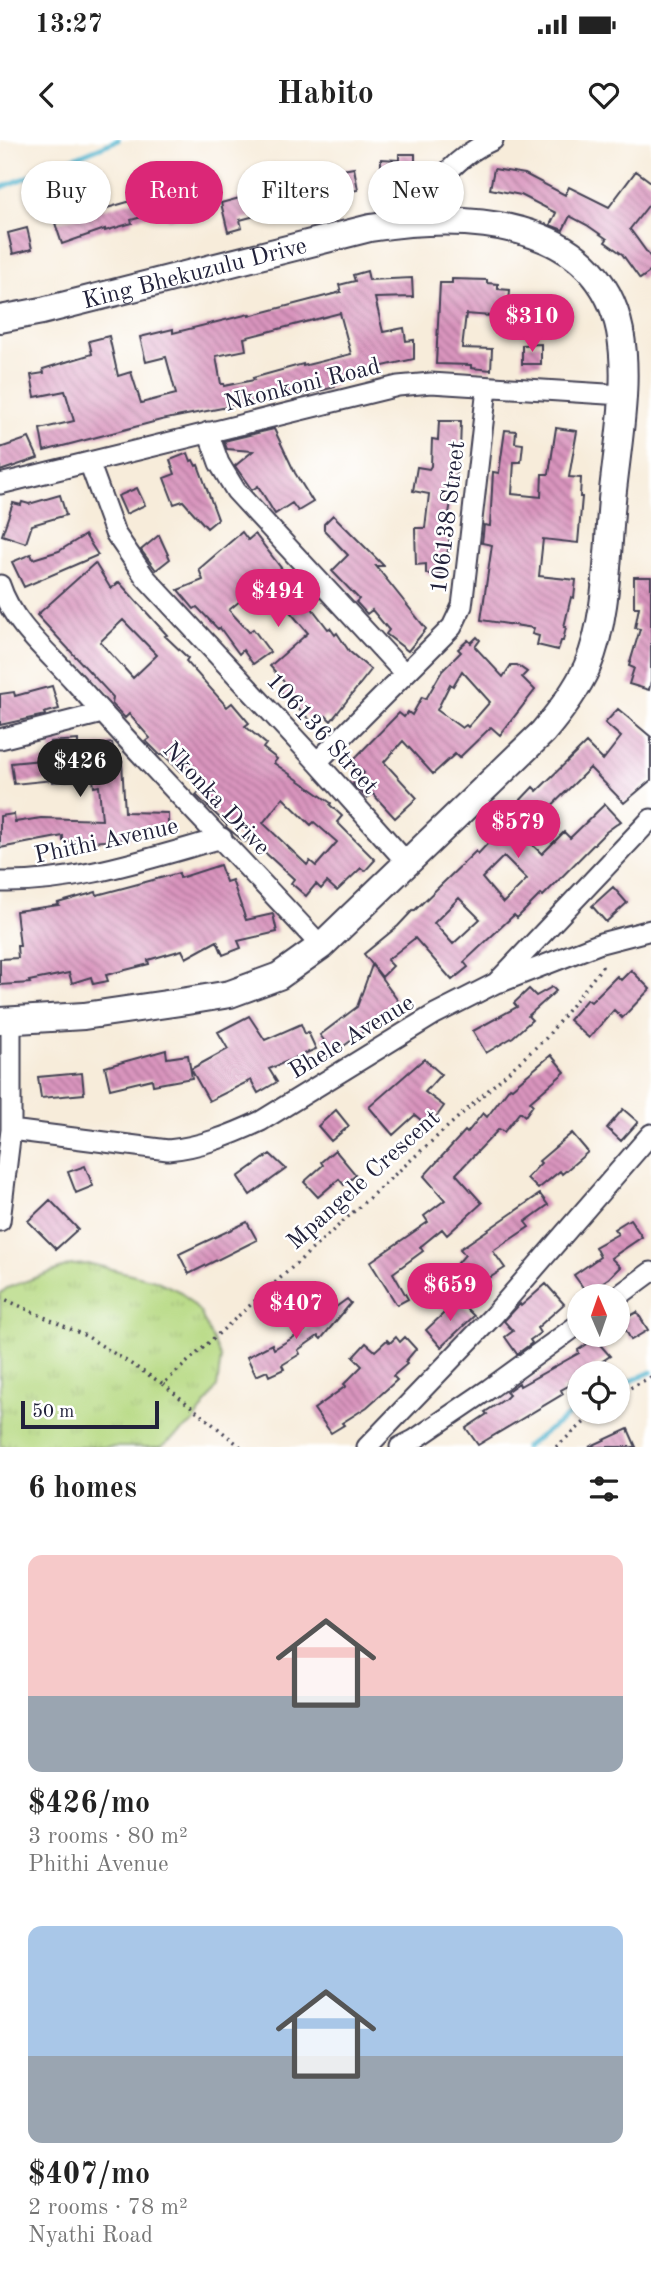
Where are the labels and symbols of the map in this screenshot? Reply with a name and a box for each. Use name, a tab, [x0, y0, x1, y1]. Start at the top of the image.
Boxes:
street label: King Bhekuzulu Drive	[80, 234, 310, 314]
pin: $310	[491, 294, 573, 354]
street label: Nkonkoni Road	[222, 355, 383, 417]
street label: 106138 Street	[428, 439, 470, 595]
pin: $494	[237, 570, 319, 629]
street label: 106136 Street	[261, 669, 382, 800]
street label: Nkonka Drive	[157, 738, 274, 860]
pin: $426	[39, 740, 121, 799]
pin: $579	[477, 800, 559, 860]
street label: Phithi Avenue	[32, 815, 181, 869]
street label: Bhele Avenue	[285, 991, 419, 1084]
street label: Mpangele Crescent	[284, 1106, 445, 1255]
pin: $659	[409, 1264, 491, 1323]
pin: $407	[255, 1282, 337, 1341]
north arrow	[567, 1284, 630, 1348]
scale bar	[21, 1398, 159, 1430]

